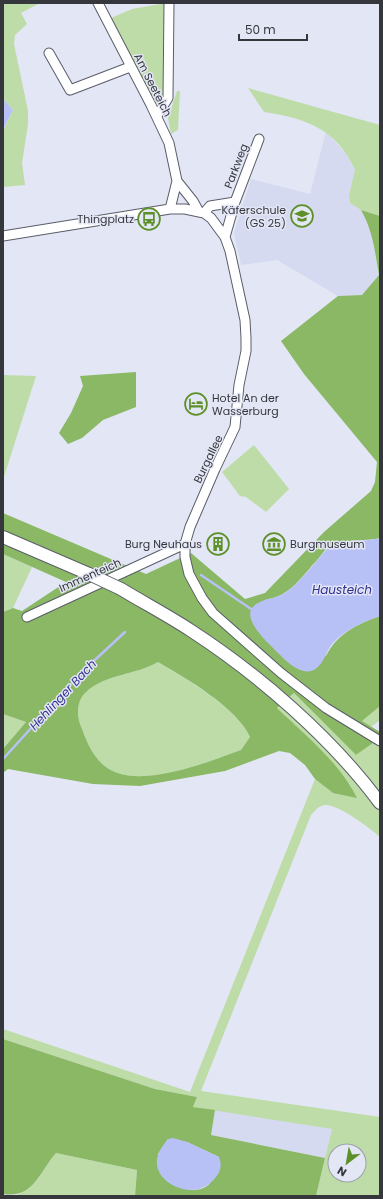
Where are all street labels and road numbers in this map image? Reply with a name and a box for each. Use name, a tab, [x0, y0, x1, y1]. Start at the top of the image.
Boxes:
street label: Am Seeteich	[130, 51, 176, 119]
street label: Parkweg	[220, 141, 252, 191]
street label: Burgallee	[189, 432, 227, 486]
street label: Immenteich	[56, 554, 124, 596]

